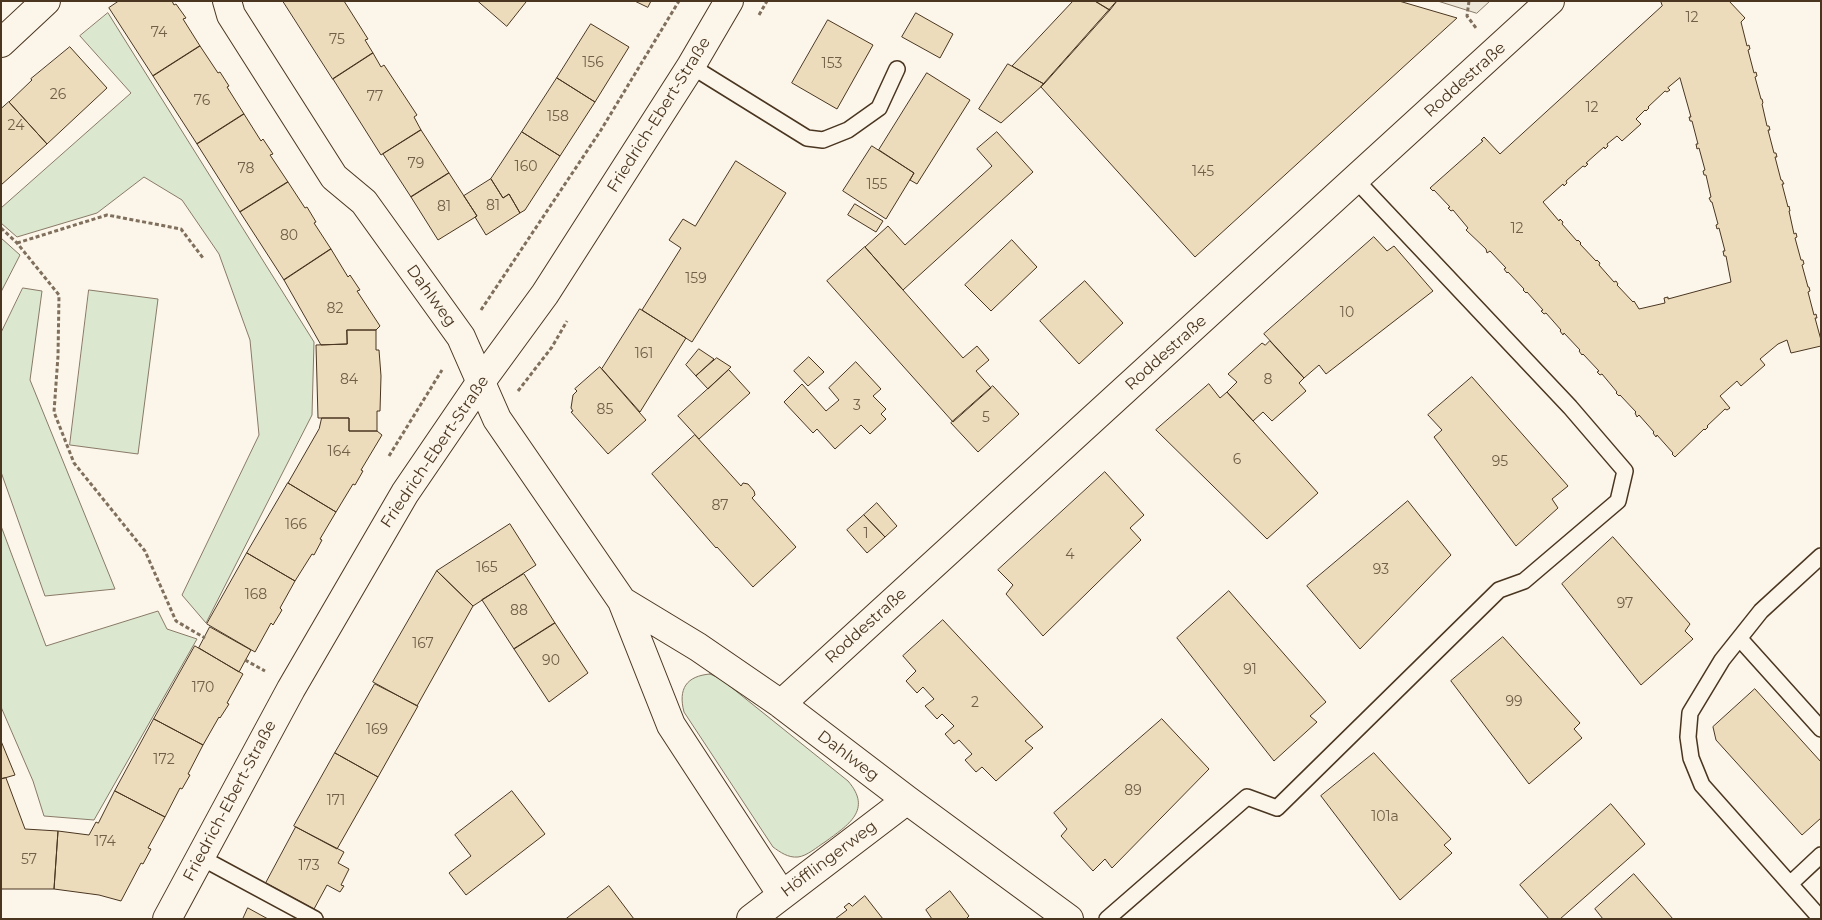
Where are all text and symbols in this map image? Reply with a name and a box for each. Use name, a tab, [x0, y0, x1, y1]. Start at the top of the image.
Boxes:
house number: 12	[1685, 10, 1699, 26]
house number: 74	[151, 25, 167, 41]
house number: 75	[329, 32, 345, 48]
street label: Friedrich-Ebert-Straße	[603, 34, 715, 196]
street label: Roddestraße	[1420, 38, 1510, 122]
house number: 156	[582, 55, 604, 71]
house number: 153	[822, 56, 842, 72]
house number: 26	[50, 87, 66, 103]
house number: 77	[367, 89, 383, 105]
house number: 76	[194, 93, 210, 109]
house number: 12	[1585, 100, 1599, 116]
house number: 158	[547, 109, 569, 125]
house number: 24	[8, 118, 24, 134]
house number: 79	[408, 156, 424, 172]
house number: 160	[515, 159, 537, 175]
house number: 78	[238, 161, 254, 177]
house number: 145	[1192, 164, 1214, 180]
house number: 155	[867, 177, 887, 193]
house number: 81	[486, 198, 500, 214]
house number: 81	[437, 199, 451, 215]
house number: 12	[1510, 221, 1524, 237]
house number: 80	[280, 228, 298, 244]
street label: Dahlweg	[402, 261, 460, 331]
house number: 159	[685, 271, 707, 287]
house number: 82	[327, 301, 343, 317]
house number: 10	[1340, 305, 1354, 321]
street label: Roddestraße	[1121, 311, 1211, 395]
house number: 161	[635, 346, 653, 362]
house number: 84	[340, 372, 358, 388]
street label: Friedrich-Ebert-Straße	[377, 372, 493, 532]
house number: 8	[1264, 372, 1272, 388]
house number: 3	[853, 398, 861, 414]
house number: 85	[597, 402, 613, 418]
house number: 5	[982, 410, 990, 426]
house number: 164	[328, 444, 350, 460]
house number: 6	[1233, 452, 1241, 468]
house number: 95	[1492, 454, 1508, 470]
house number: 87	[711, 498, 729, 514]
house number: 166	[285, 517, 307, 533]
house number: 1	[863, 526, 869, 542]
house number: 4	[1065, 547, 1075, 563]
house number: 165	[476, 560, 498, 576]
house number: 93	[1373, 562, 1389, 578]
street label: Roddestraße	[821, 584, 911, 668]
house number: 168	[245, 587, 267, 603]
house number: 97	[1617, 596, 1633, 612]
house number: 88	[510, 603, 528, 619]
house number: 167	[412, 636, 434, 652]
house number: 90	[542, 653, 560, 669]
house number: 91	[1243, 662, 1257, 678]
house number: 170	[192, 680, 214, 696]
house number: 99	[1505, 694, 1523, 710]
house number: 2	[971, 695, 979, 711]
street label: Friedrich-Ebert-Straße	[179, 717, 281, 885]
house number: 169	[366, 722, 388, 738]
street label: Dahlweg	[813, 727, 883, 785]
house number: 172	[153, 752, 175, 768]
house number: 89	[1124, 783, 1142, 799]
house number: 171	[327, 793, 345, 809]
house number: 101a	[1371, 809, 1399, 825]
street label: Höfflingerweg	[777, 817, 881, 901]
house number: 174	[94, 834, 116, 850]
house number: 57	[21, 852, 37, 868]
house number: 173	[298, 858, 320, 874]

